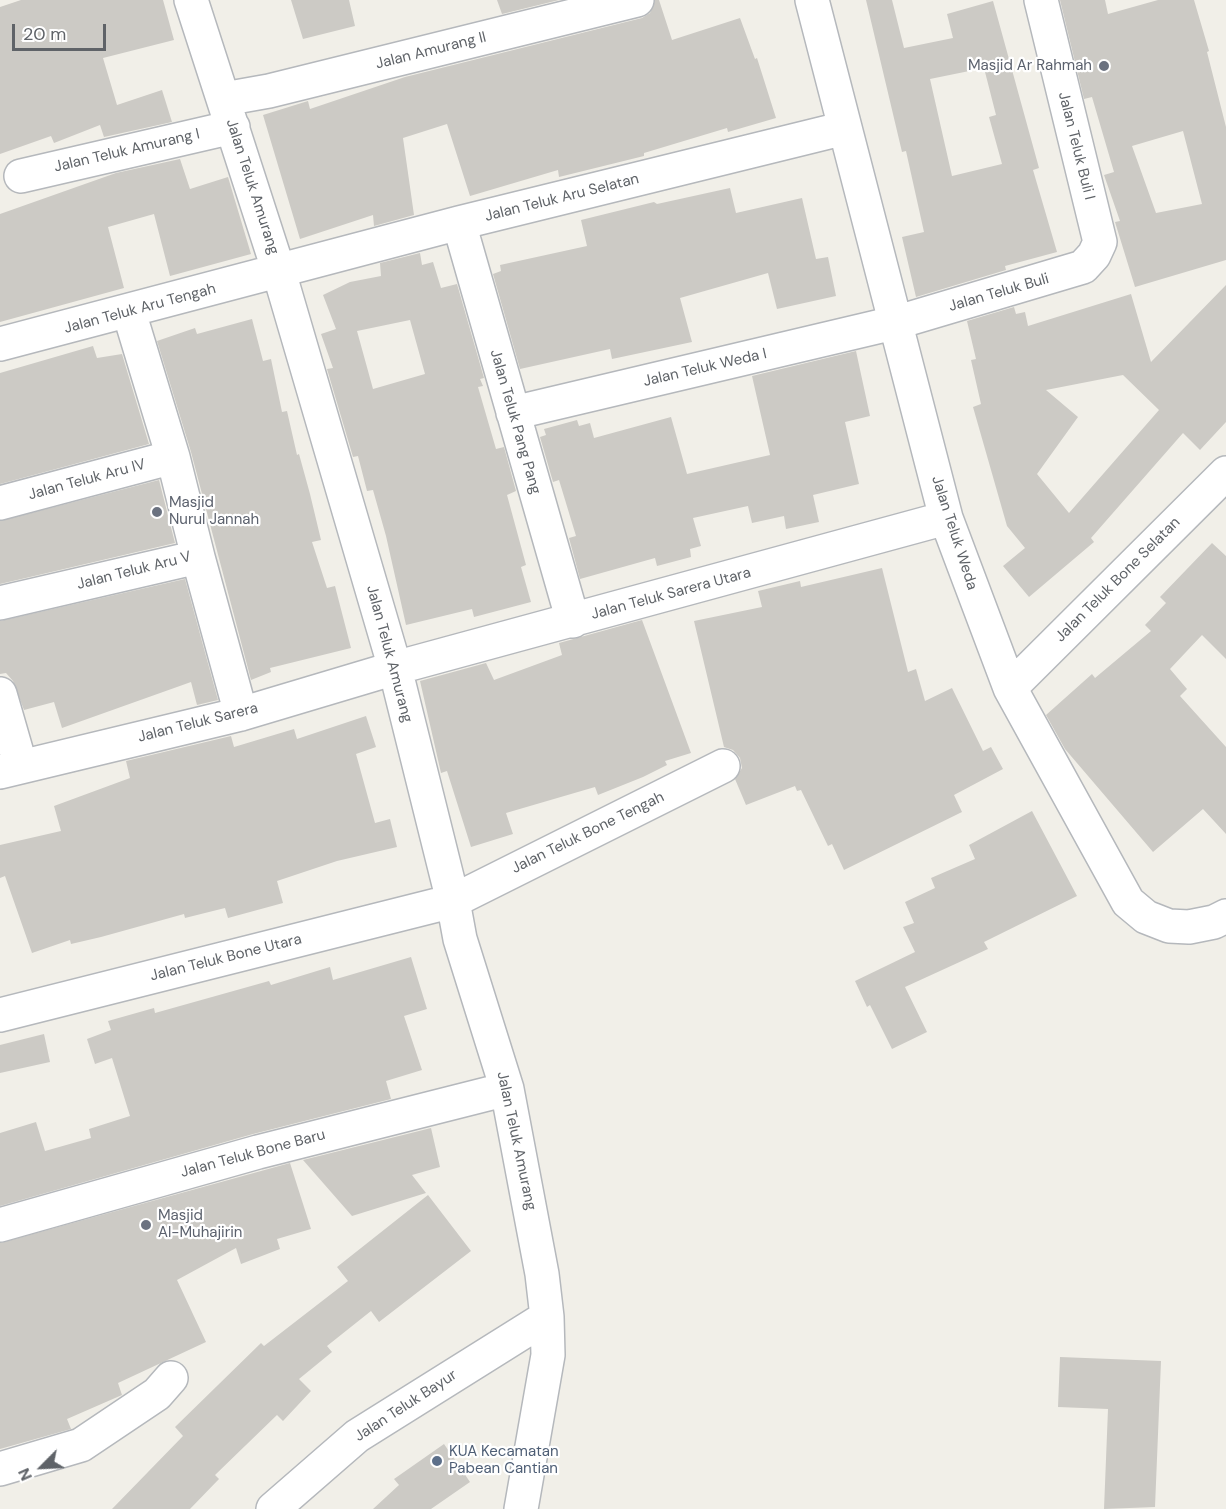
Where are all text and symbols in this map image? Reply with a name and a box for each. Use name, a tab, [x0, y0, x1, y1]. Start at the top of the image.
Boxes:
scale bar	[15, 12, 110, 50]
text: 20 m	[23, 22, 66, 46]
street label: Jalan Amurang II	[374, 29, 488, 73]
place label: Masjid Ar Rahmah	[968, 57, 1092, 75]
marker: Masjid Ar Rahmah	[1097, 59, 1111, 73]
street label: Jalan Teluk Buli I	[1054, 90, 1098, 202]
street label: Jalan Teluk Amurang	[222, 117, 282, 257]
street label: Jalan Teluk Amurang I	[52, 125, 202, 177]
street label: Jalan Teluk Aru Selatan	[483, 170, 641, 226]
street label: Jalan Teluk Buli	[947, 270, 1051, 316]
street label: Jalan Teluk Aru Tengah	[62, 280, 218, 338]
street label: Jalan Teluk Weda I	[641, 345, 769, 391]
street label: Jalan Teluk Pang Pang	[486, 348, 544, 496]
street label: Jalan Teluk Aru IV	[26, 456, 148, 504]
street label: Jalan Teluk Weda	[927, 474, 981, 592]
place label: Masjid Nurul Jannah	[169, 494, 259, 529]
marker: Masjid Nurul Jannah	[150, 505, 164, 519]
street label: Jalan Teluk Bone Selatan	[1052, 514, 1184, 646]
street label: Jalan Teluk Aru V	[75, 548, 193, 594]
street label: Jalan Teluk Sarera Utara	[589, 564, 753, 624]
street label: Jalan Teluk Amurang	[362, 583, 416, 725]
street label: Jalan Teluk Sarera	[136, 699, 260, 747]
street label: Jalan Teluk Bone Tengah	[509, 788, 667, 878]
street label: Jalan Teluk Bone Utara	[148, 930, 304, 986]
street label: Jalan Teluk Amurang	[492, 1070, 540, 1212]
street label: Jalan Teluk Bone Baru	[179, 1126, 327, 1182]
place label: Masjid Al-Muhajirin	[158, 1207, 242, 1242]
marker: Masjid Al-Muhajirin	[139, 1218, 153, 1232]
street label: Jalan Teluk Bayur	[351, 1366, 461, 1446]
north arrow	[12, 1437, 72, 1497]
place label: KUA Kecamatan Pabean Cantian	[449, 1443, 559, 1478]
marker: KUA Kecamatan Pabean Cantian	[430, 1454, 444, 1468]
text: N	[13, 1465, 37, 1484]

